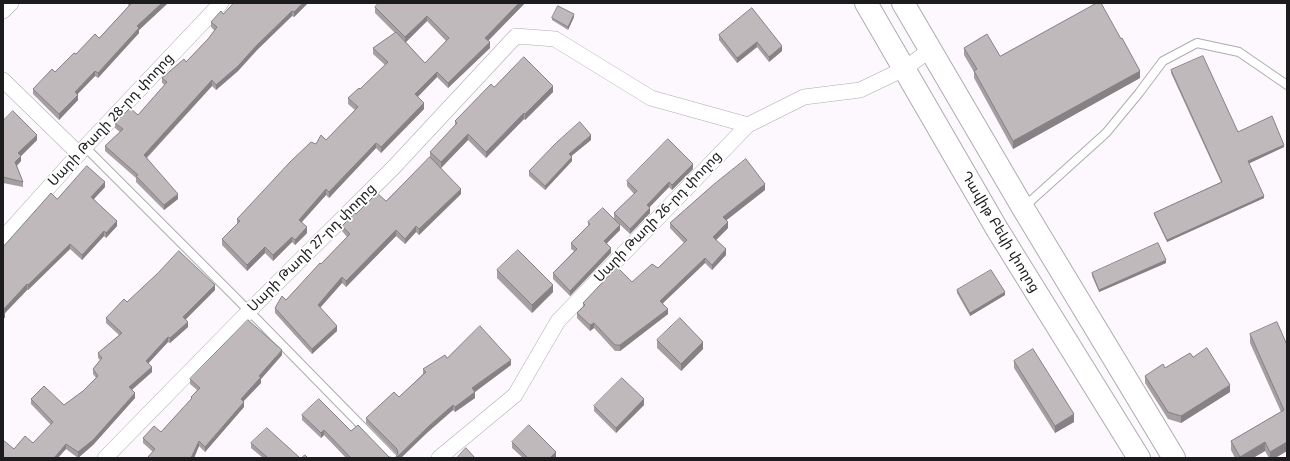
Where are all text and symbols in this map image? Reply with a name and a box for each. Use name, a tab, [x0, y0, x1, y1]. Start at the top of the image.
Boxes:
street label: Սարի Թաղի 28-րդ փողոց	[45, 50, 177, 190]
street label: Սարի Թաղի 26-րդ փողոց	[591, 148, 725, 286]
street label: Դավիթ Բեկի փողոց	[957, 168, 1043, 296]
street label: Սարի Թաղի 27-րդ փողոց	[244, 180, 380, 316]

